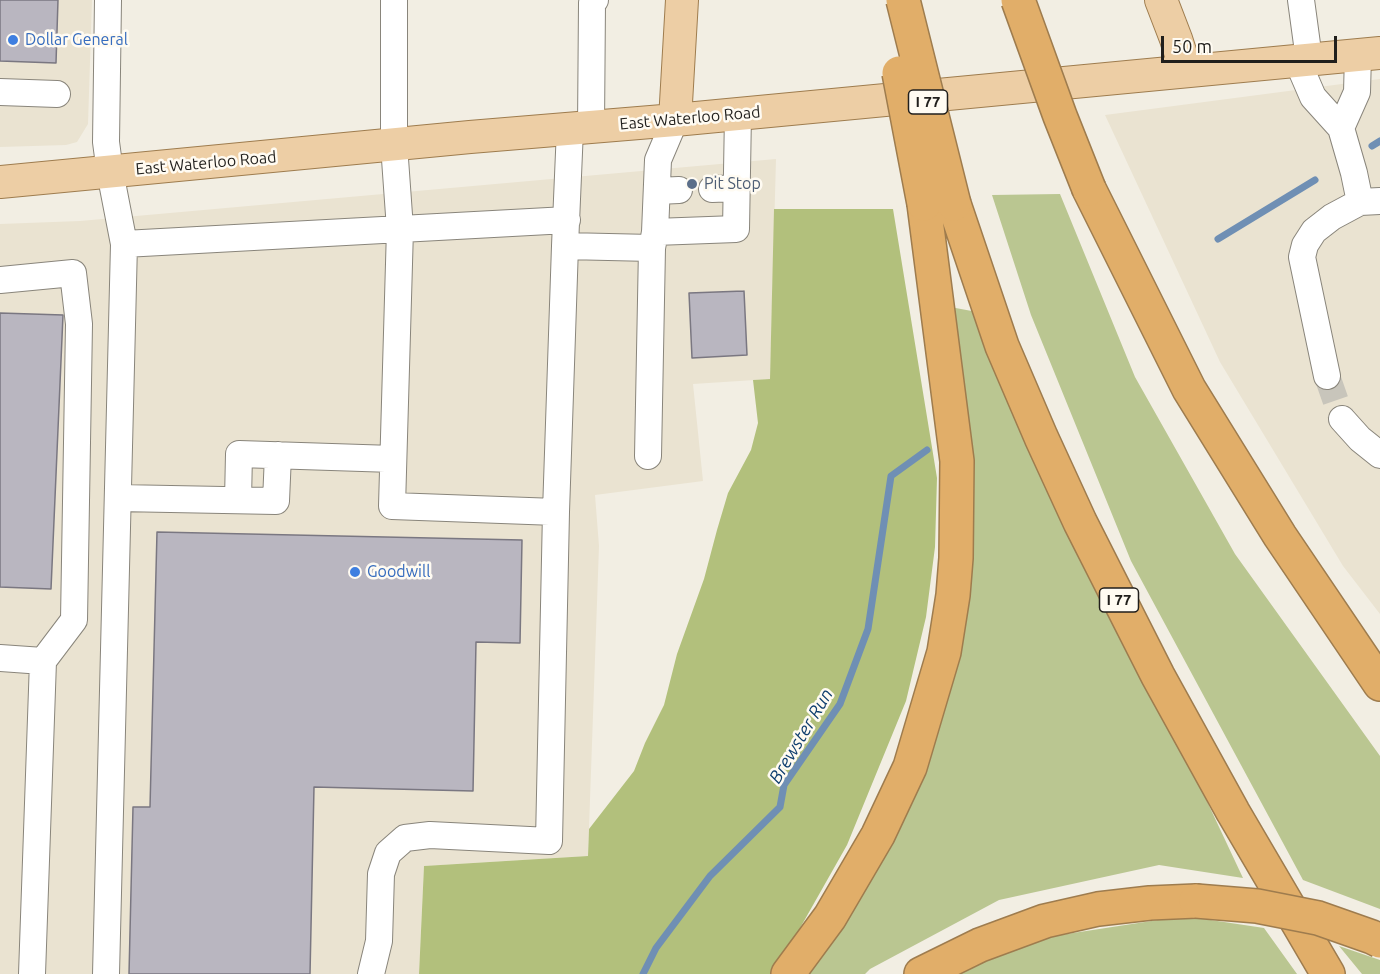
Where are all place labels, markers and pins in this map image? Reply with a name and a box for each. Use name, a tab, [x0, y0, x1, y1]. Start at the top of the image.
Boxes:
place label: Dollar General	[25, 30, 128, 50]
marker: Dollar General	[6, 33, 20, 47]
place label: Pit Stop	[704, 174, 761, 194]
marker: Pit Stop	[685, 177, 699, 191]
place label: Goodwill	[367, 562, 430, 582]
marker: Goodwill	[348, 565, 362, 579]

